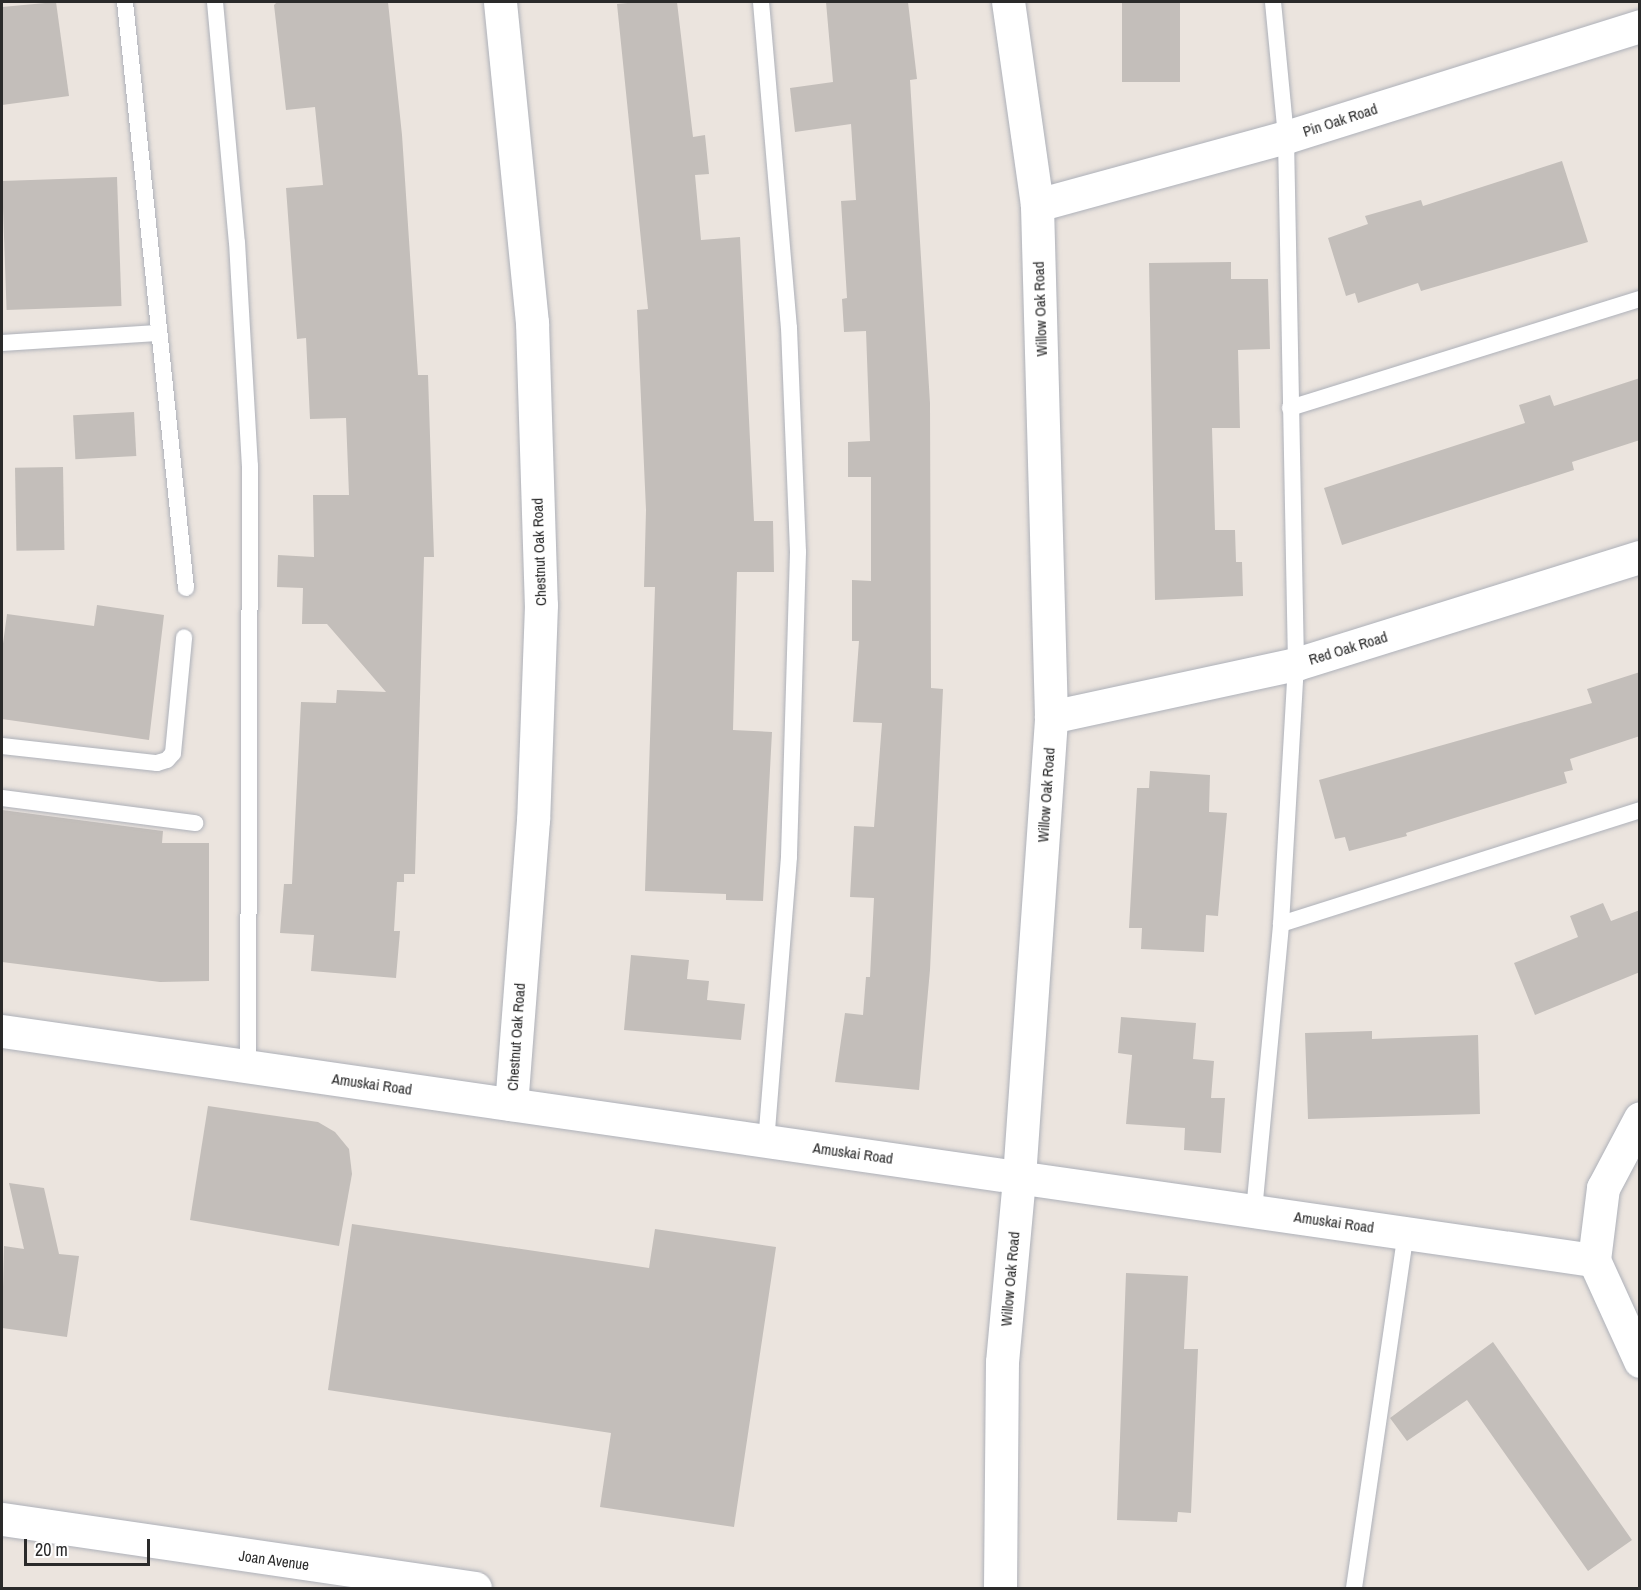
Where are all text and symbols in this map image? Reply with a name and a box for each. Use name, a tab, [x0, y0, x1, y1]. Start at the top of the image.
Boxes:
street label: Pin Oak Road	[1300, 100, 1380, 140]
street label: Willow Oak Road	[1029, 261, 1051, 357]
street label: Chestnut Oak Road	[528, 498, 550, 606]
street label: Red Oak Road	[1306, 627, 1390, 669]
street label: Willow Oak Road	[1034, 747, 1058, 843]
street label: Chestnut Oak Road	[503, 982, 529, 1092]
street label: Amuskai Road	[331, 1069, 413, 1099]
street label: Amuskai Road	[812, 1138, 894, 1168]
street label: Amuskai Road	[1293, 1207, 1375, 1237]
street label: Willow Oak Road	[997, 1231, 1023, 1327]
scale bar	[27, 1527, 153, 1565]
text: 20 m	[35, 1537, 68, 1562]
street label: Joan Avenue	[237, 1546, 311, 1574]

